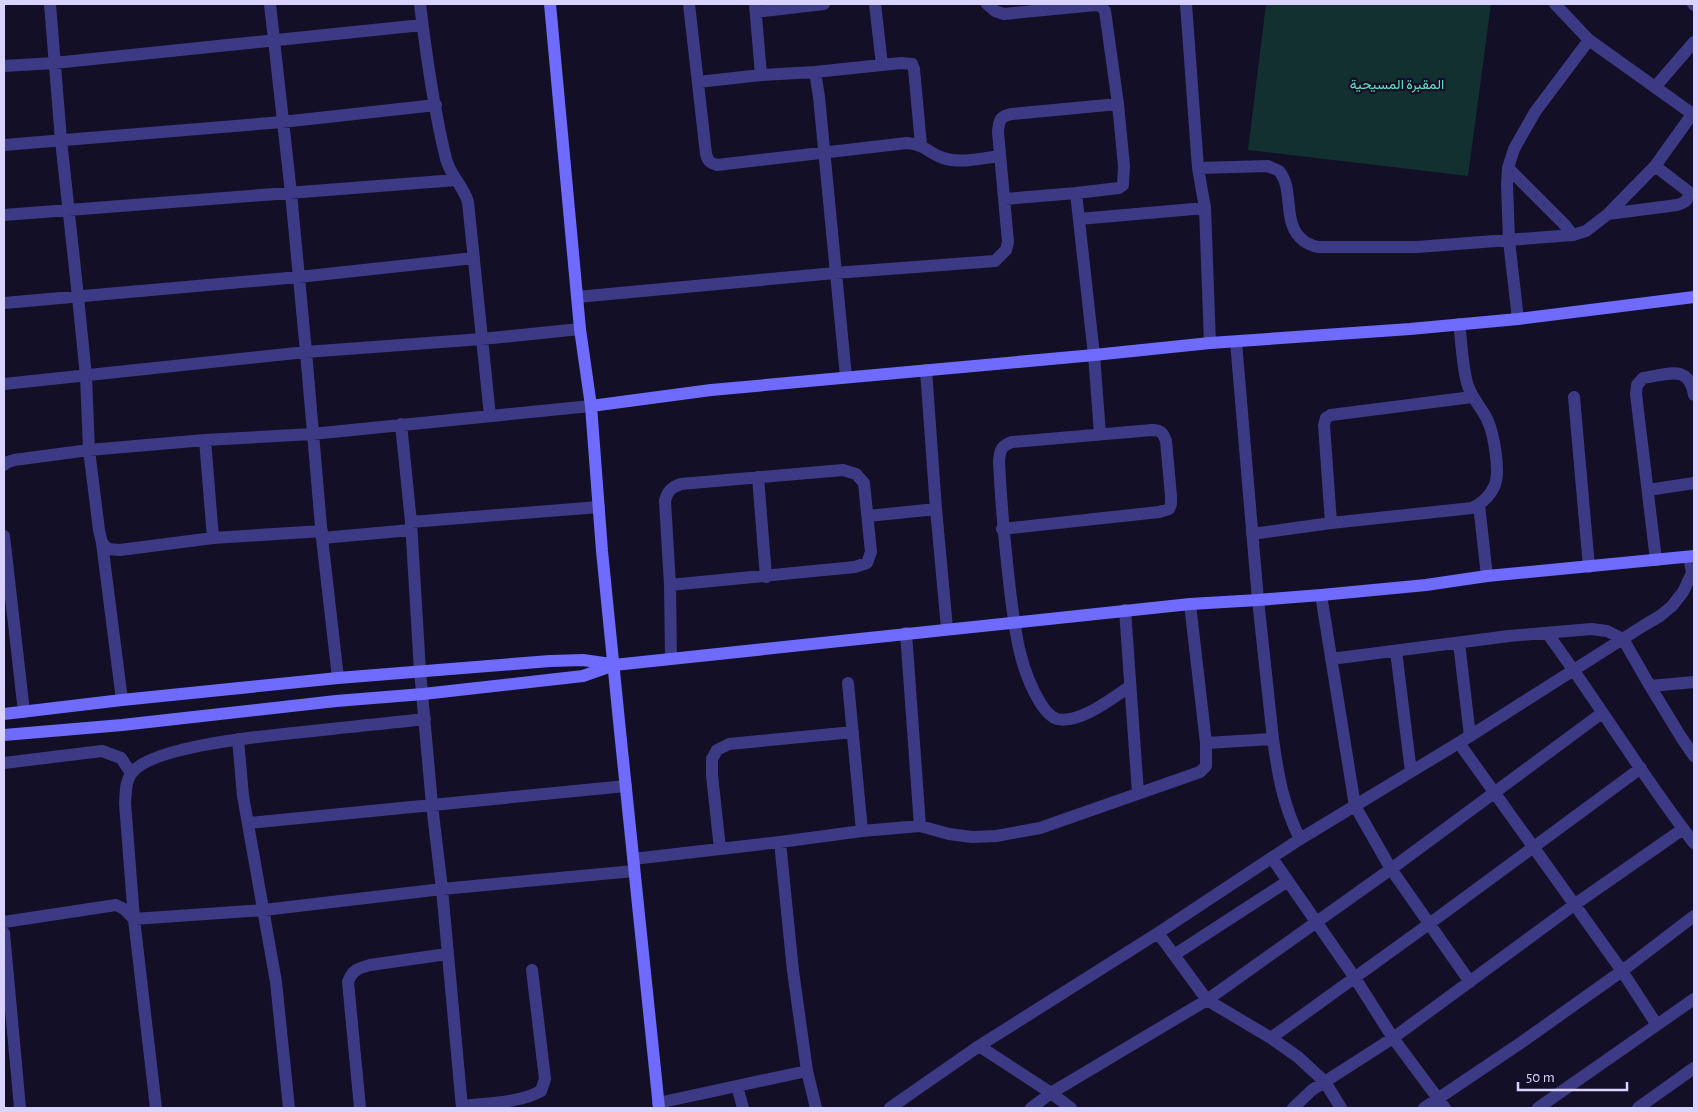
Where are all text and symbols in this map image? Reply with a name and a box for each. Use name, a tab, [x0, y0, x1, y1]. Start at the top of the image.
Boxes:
park label: المقبرة المسيحية	[1350, 78, 1444, 93]
scale bar	[1518, 1060, 1627, 1092]
text: 50 m	[1526, 1070, 1555, 1085]

